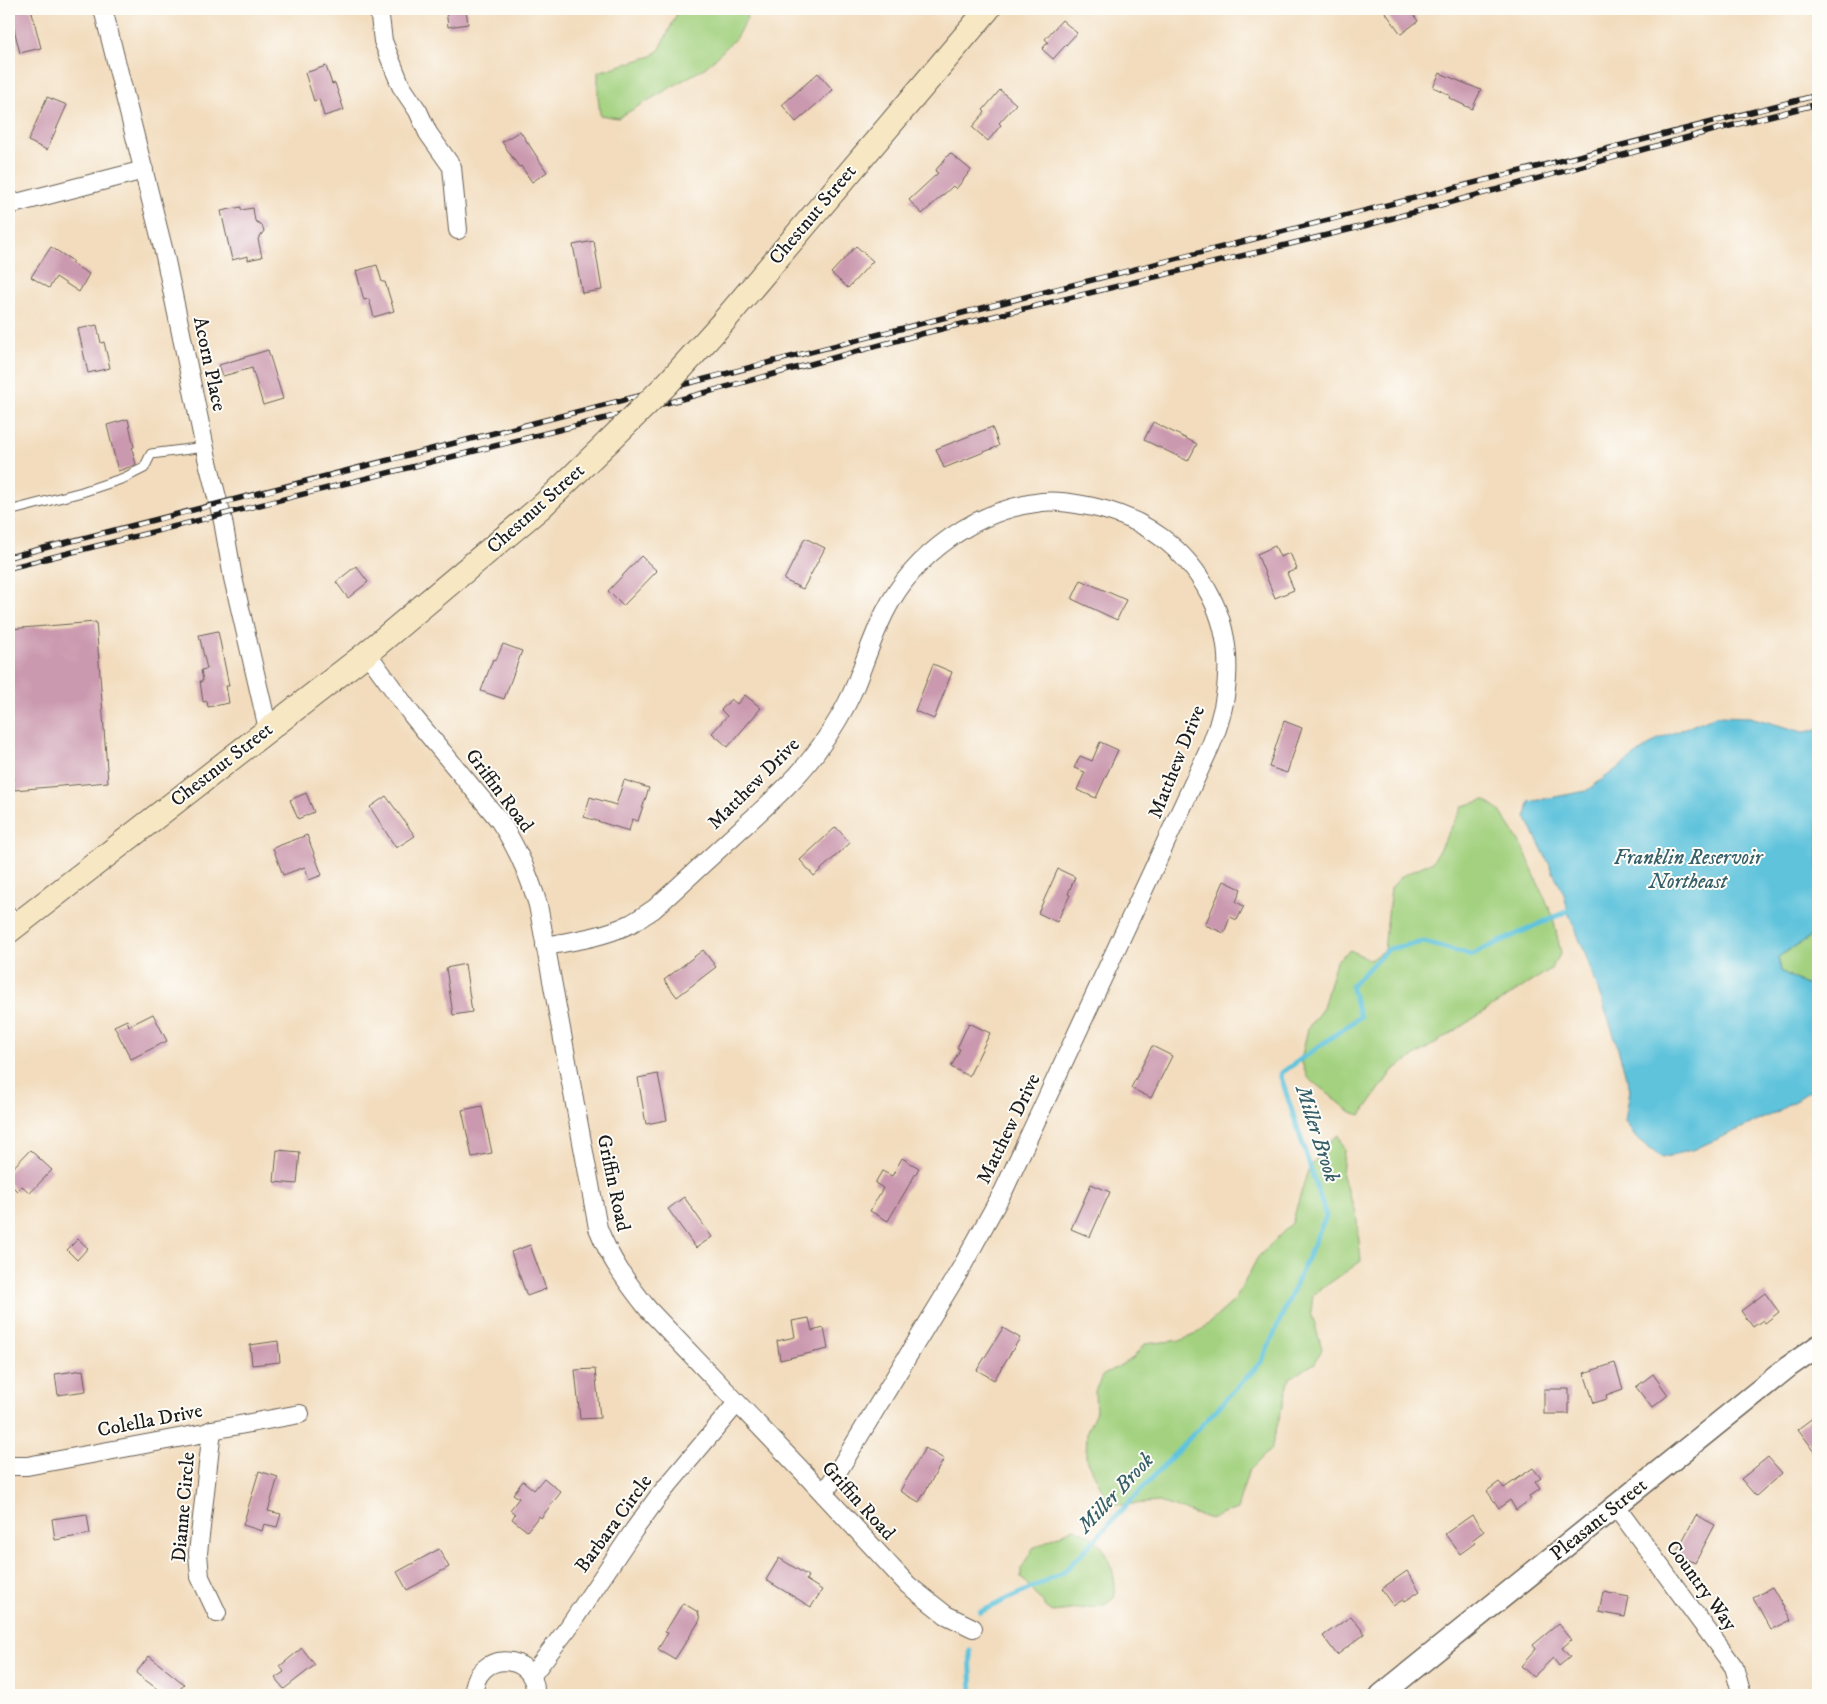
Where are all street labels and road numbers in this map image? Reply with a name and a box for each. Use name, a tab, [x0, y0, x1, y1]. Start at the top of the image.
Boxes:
street label: Chestnut Street	[764, 160, 862, 270]
street label: Acorn Place	[187, 314, 231, 414]
street label: Chestnut Street	[482, 459, 590, 559]
street label: Matthew Drive	[1143, 702, 1211, 822]
street label: Chestnut Street	[166, 717, 278, 813]
street label: Matthew Drive	[703, 733, 805, 835]
street label: Griffin Road	[459, 744, 539, 838]
street label: Matthew Drive	[971, 1070, 1047, 1188]
street label: Griffin Road	[591, 1132, 635, 1234]
street label: Colella Drive	[95, 1399, 205, 1443]
street label: Dianne Circle	[167, 1451, 201, 1563]
street label: Griffin Road	[816, 1456, 900, 1546]
street label: Barbara Circle	[570, 1470, 658, 1578]
street label: Pleasant Street	[1545, 1473, 1653, 1567]
street label: Country Way	[1660, 1536, 1742, 1636]

